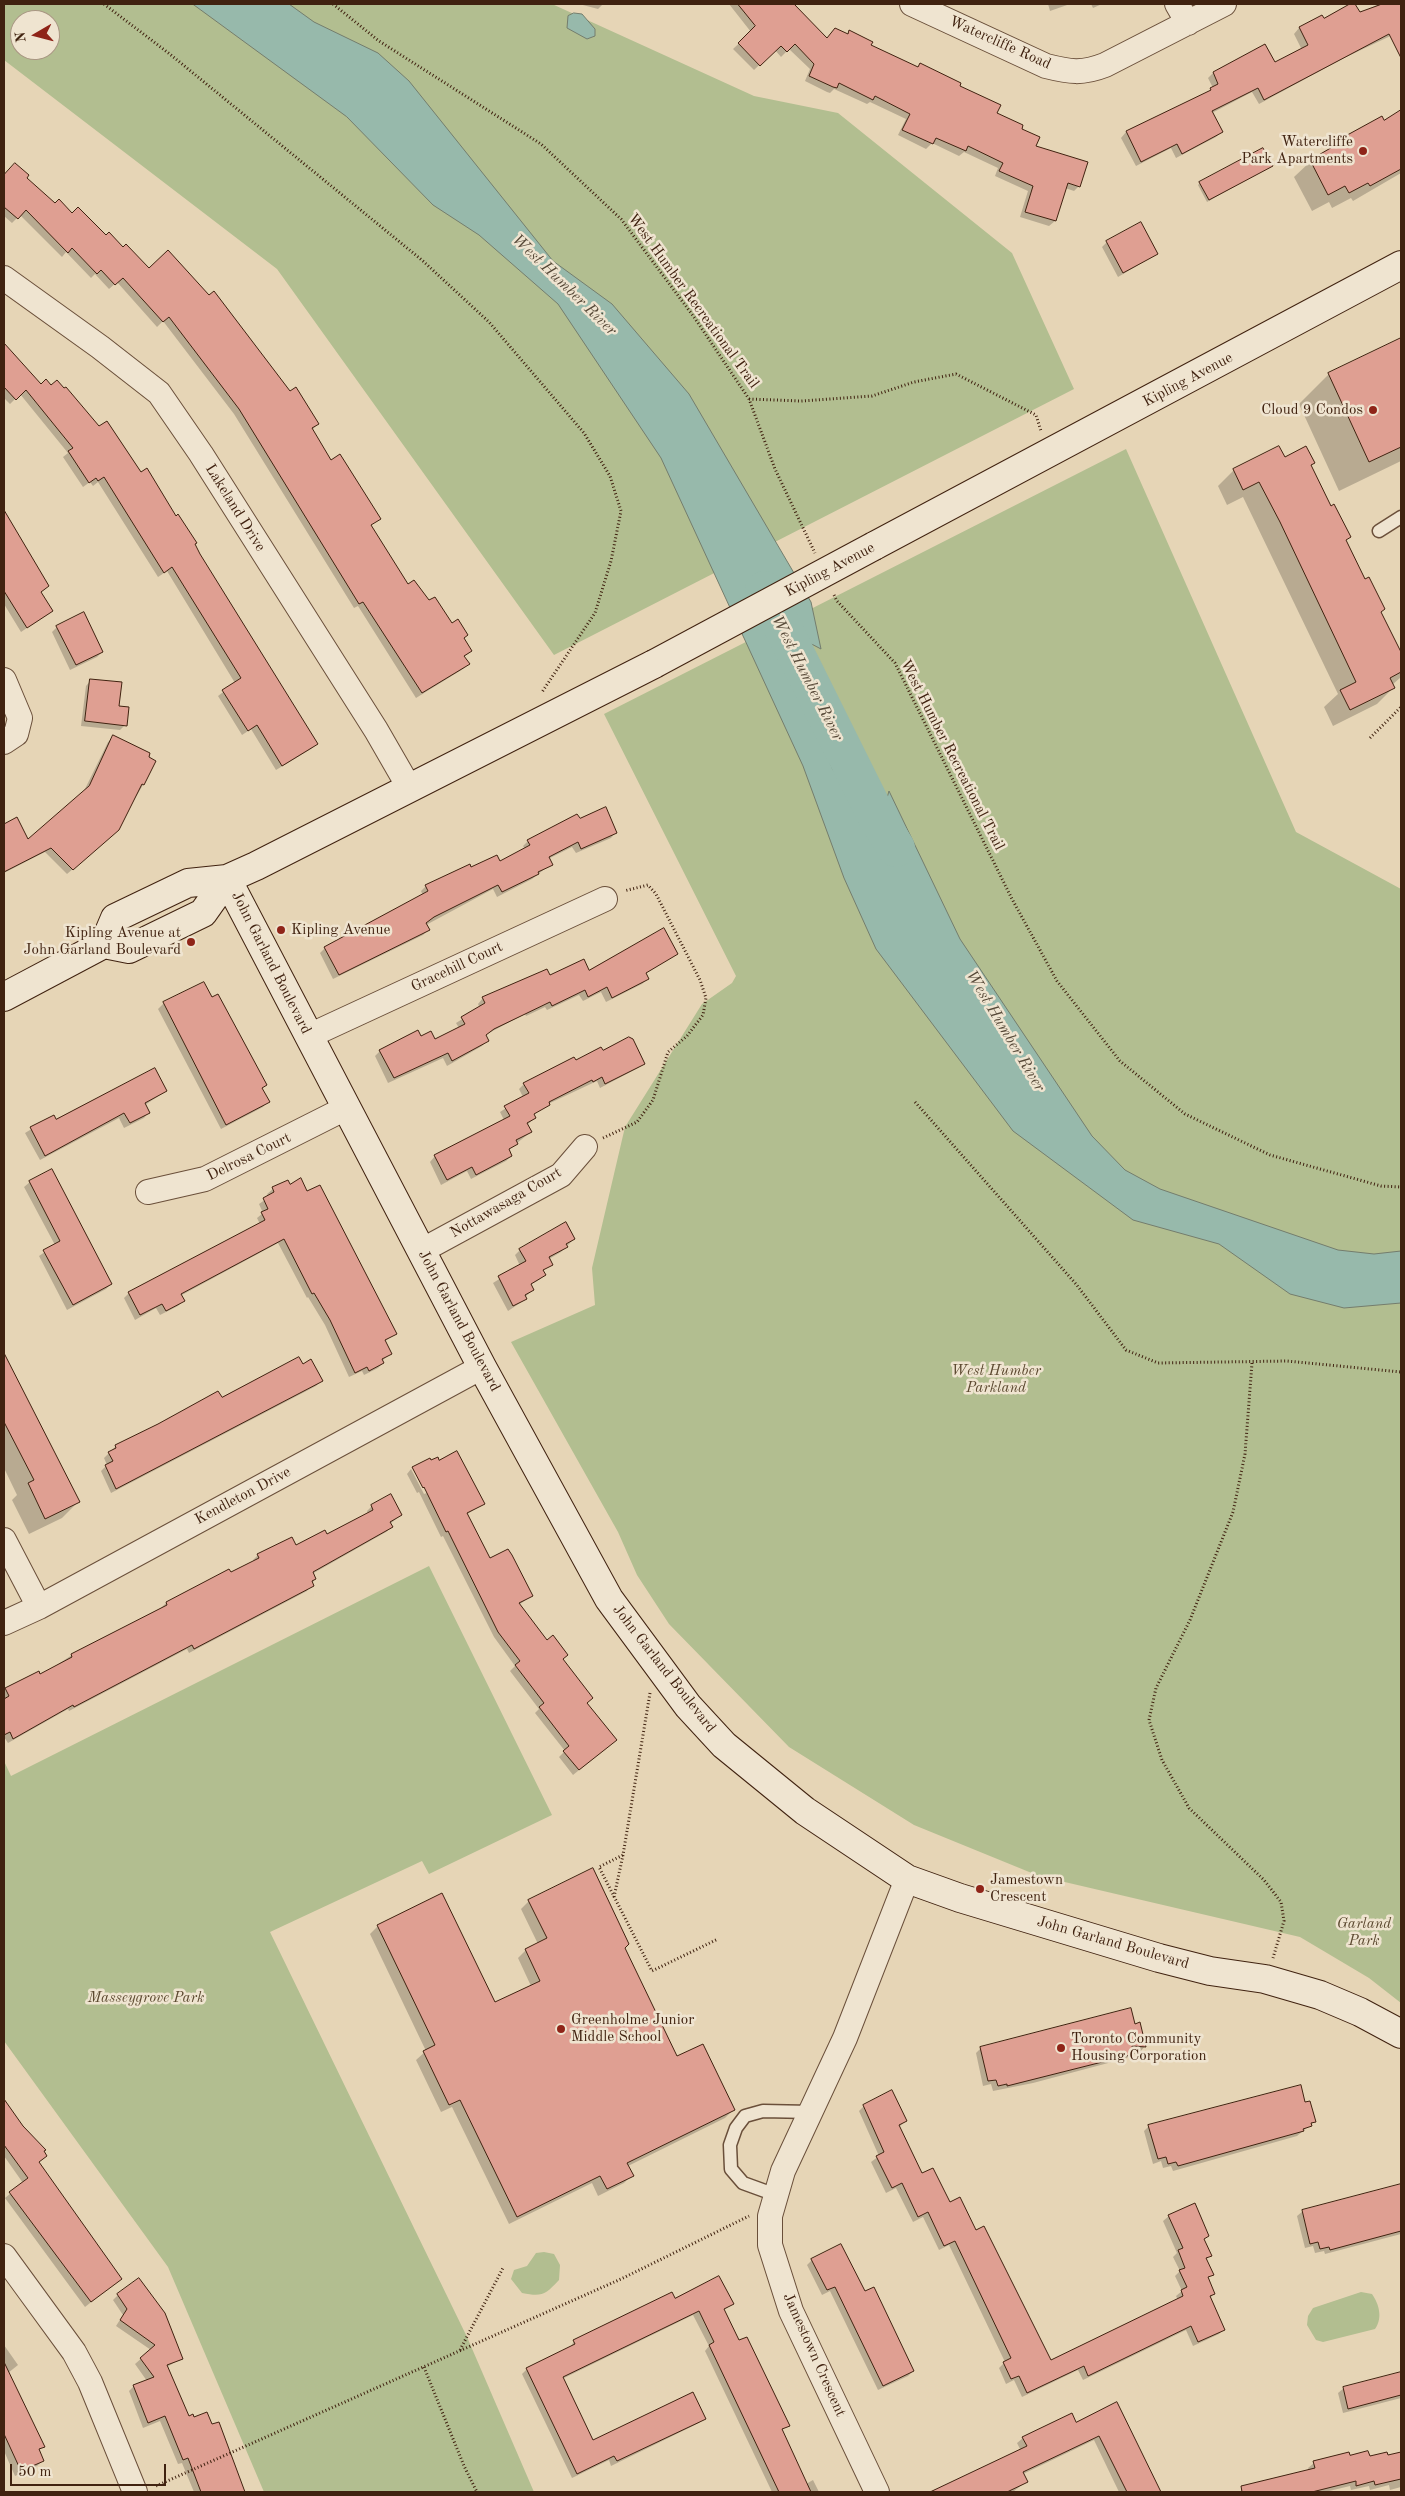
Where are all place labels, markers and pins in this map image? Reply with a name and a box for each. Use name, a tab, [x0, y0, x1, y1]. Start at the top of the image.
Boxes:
place label: Watercliffe Park Apartments	[1241, 133, 1353, 168]
marker: Watercliffe Park Apartments	[1357, 145, 1369, 157]
place label: Cloud 9 Condos	[1261, 401, 1363, 419]
marker: Cloud 9 Condos	[1367, 404, 1379, 416]
place label: Kipling Avenue	[291, 921, 390, 939]
place label: Kipling Avenue at John Garland Boulevard	[23, 924, 181, 959]
marker: Kipling Avenue	[275, 924, 287, 936]
marker: Kipling Avenue at John Garland Boulevard	[185, 936, 197, 948]
place label: Jamestown Crescent	[990, 1871, 1063, 1906]
marker: Jamestown Crescent	[974, 1883, 986, 1895]
place label: Greenholme Junior Middle School	[571, 2011, 694, 2046]
marker: Greenholme Junior Middle School	[555, 2023, 567, 2035]
place label: Toronto Community Housing Corporation	[1071, 2030, 1206, 2065]
marker: Toronto Community Housing Corporation	[1055, 2042, 1067, 2054]

